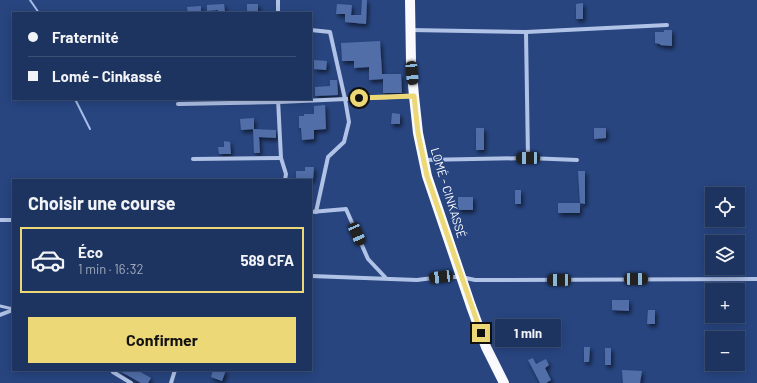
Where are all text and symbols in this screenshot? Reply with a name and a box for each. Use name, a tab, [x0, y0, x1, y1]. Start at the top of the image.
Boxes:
text: Fraternité	[52, 28, 119, 46]
car	[405, 61, 419, 85]
text: Lomé - Cinkassé	[52, 67, 162, 85]
route start	[350, 89, 368, 107]
street label: LOMÉ - CINKASSÉ	[429, 146, 469, 240]
car	[516, 152, 540, 164]
map controls	[705, 187, 745, 371]
button: locate	[705, 187, 745, 227]
text: Choisir une course	[28, 192, 176, 214]
car	[347, 221, 367, 247]
button: layers	[705, 235, 745, 275]
icon: car	[30, 242, 66, 278]
text: Éco	[78, 243, 103, 261]
text: 589 CFA	[240, 251, 294, 269]
text: 1 min · 16:32	[78, 261, 143, 277]
car	[428, 270, 454, 284]
car	[624, 273, 648, 285]
car	[547, 274, 571, 286]
button: +	[705, 283, 745, 323]
button: Confirmer	[28, 317, 296, 363]
callout: 1 min	[495, 319, 561, 347]
route end	[472, 324, 490, 342]
text: 1 min	[514, 325, 542, 341]
button: −	[705, 331, 745, 371]

